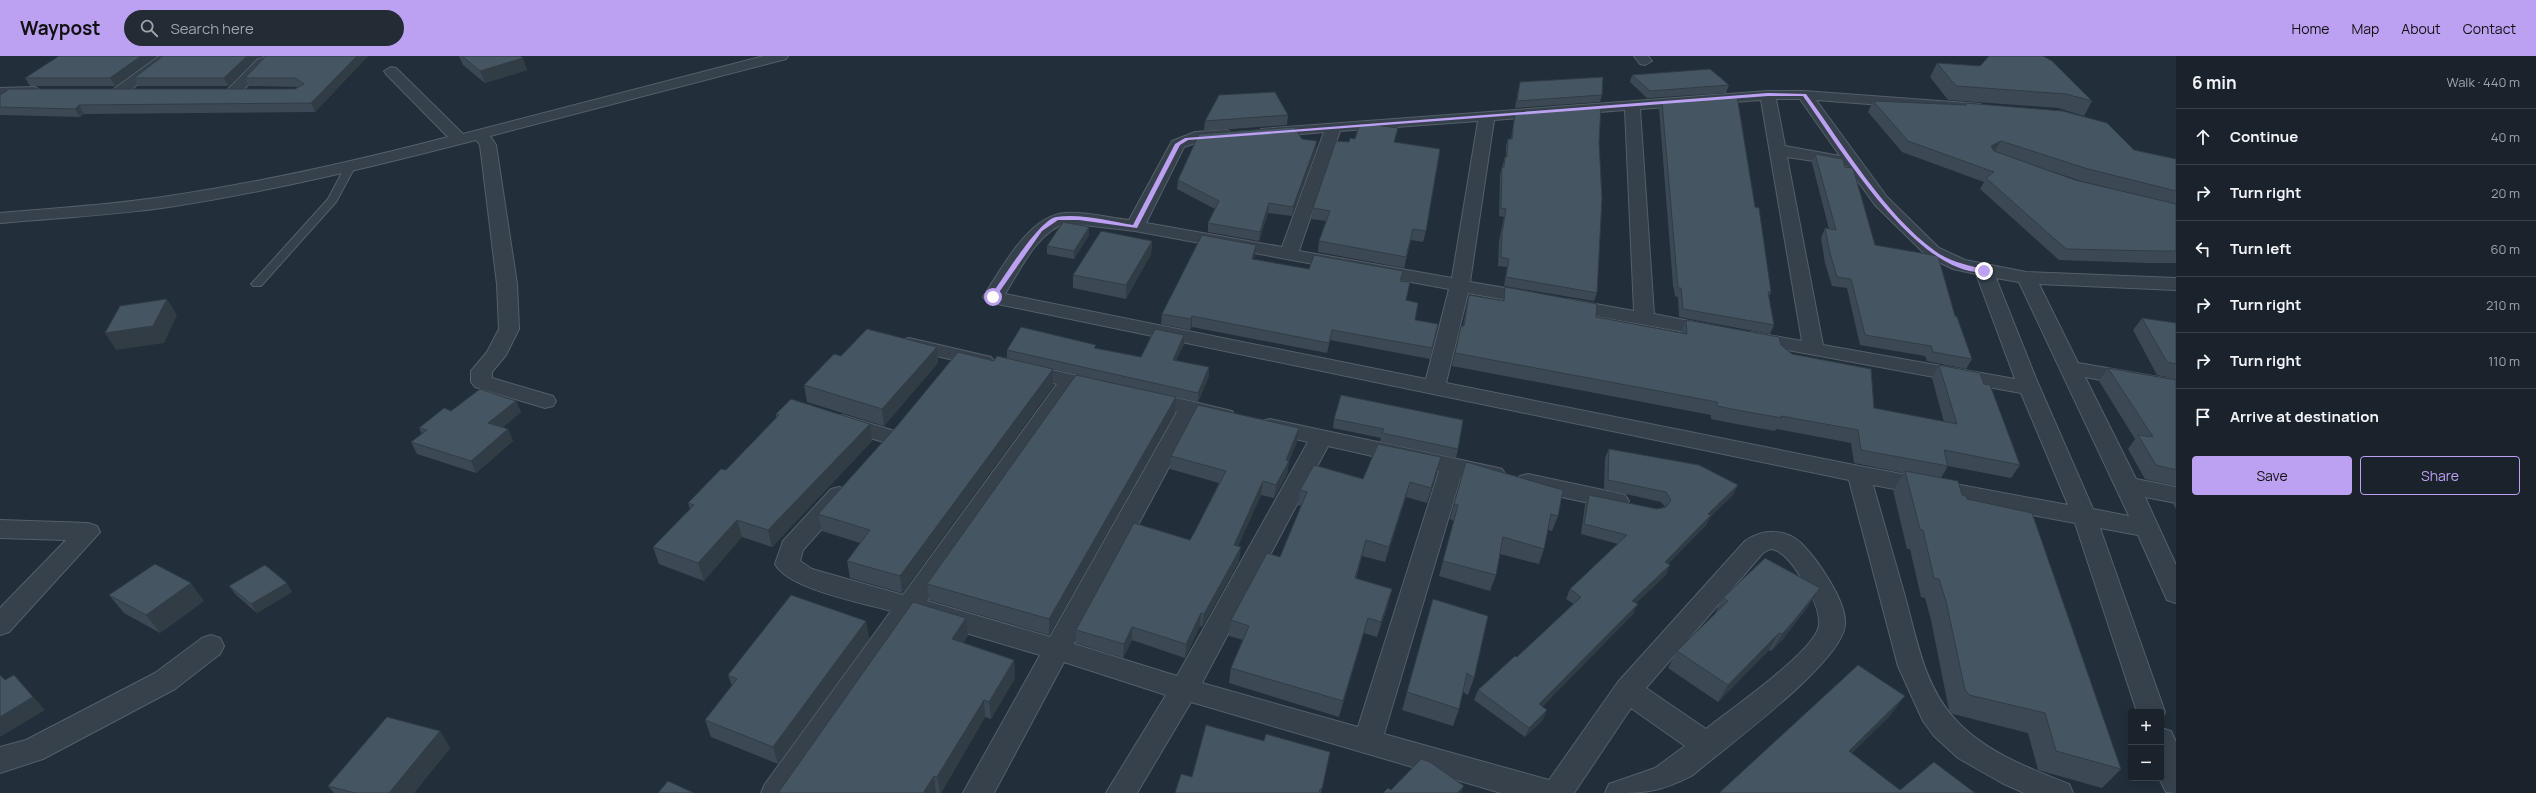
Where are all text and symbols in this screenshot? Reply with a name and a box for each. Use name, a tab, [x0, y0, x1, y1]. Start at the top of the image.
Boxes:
search box	[124, 10, 404, 46]
text: Waypost	[20, 15, 100, 41]
icon: search	[138, 17, 160, 39]
text: Search here	[170, 18, 254, 39]
text: Home	[2292, 19, 2329, 38]
text: Map	[2351, 19, 2379, 38]
text: About	[2401, 19, 2441, 38]
text: Contact	[2463, 19, 2516, 38]
text: 6 min	[2192, 71, 2237, 94]
text: Walk · 440 m	[2447, 73, 2520, 91]
icon: ahead	[2192, 126, 2214, 148]
text: Continue	[2230, 126, 2298, 147]
text: 40 m	[2491, 128, 2520, 146]
icon: right	[2192, 182, 2214, 204]
text: Turn right	[2230, 182, 2301, 203]
text: 20 m	[2491, 184, 2520, 202]
icon: left	[2192, 238, 2214, 260]
text: Turn left	[2230, 238, 2292, 259]
text: 60 m	[2490, 240, 2520, 258]
route end	[1975, 262, 1993, 280]
route start	[984, 288, 1002, 306]
icon: right	[2192, 294, 2214, 316]
text: Turn right	[2230, 294, 2301, 315]
text: 210 m	[2486, 296, 2520, 314]
icon: right	[2192, 350, 2214, 372]
text: Turn right	[2230, 350, 2301, 371]
text: 110 m	[2488, 352, 2520, 370]
icon: arrive	[2192, 406, 2214, 428]
text: Arrive at destination	[2230, 406, 2379, 427]
button: Save	[2192, 456, 2352, 495]
button: Share	[2360, 456, 2520, 495]
map controls	[2128, 709, 2164, 781]
button: +	[2128, 709, 2164, 745]
button: −	[2128, 745, 2164, 781]

